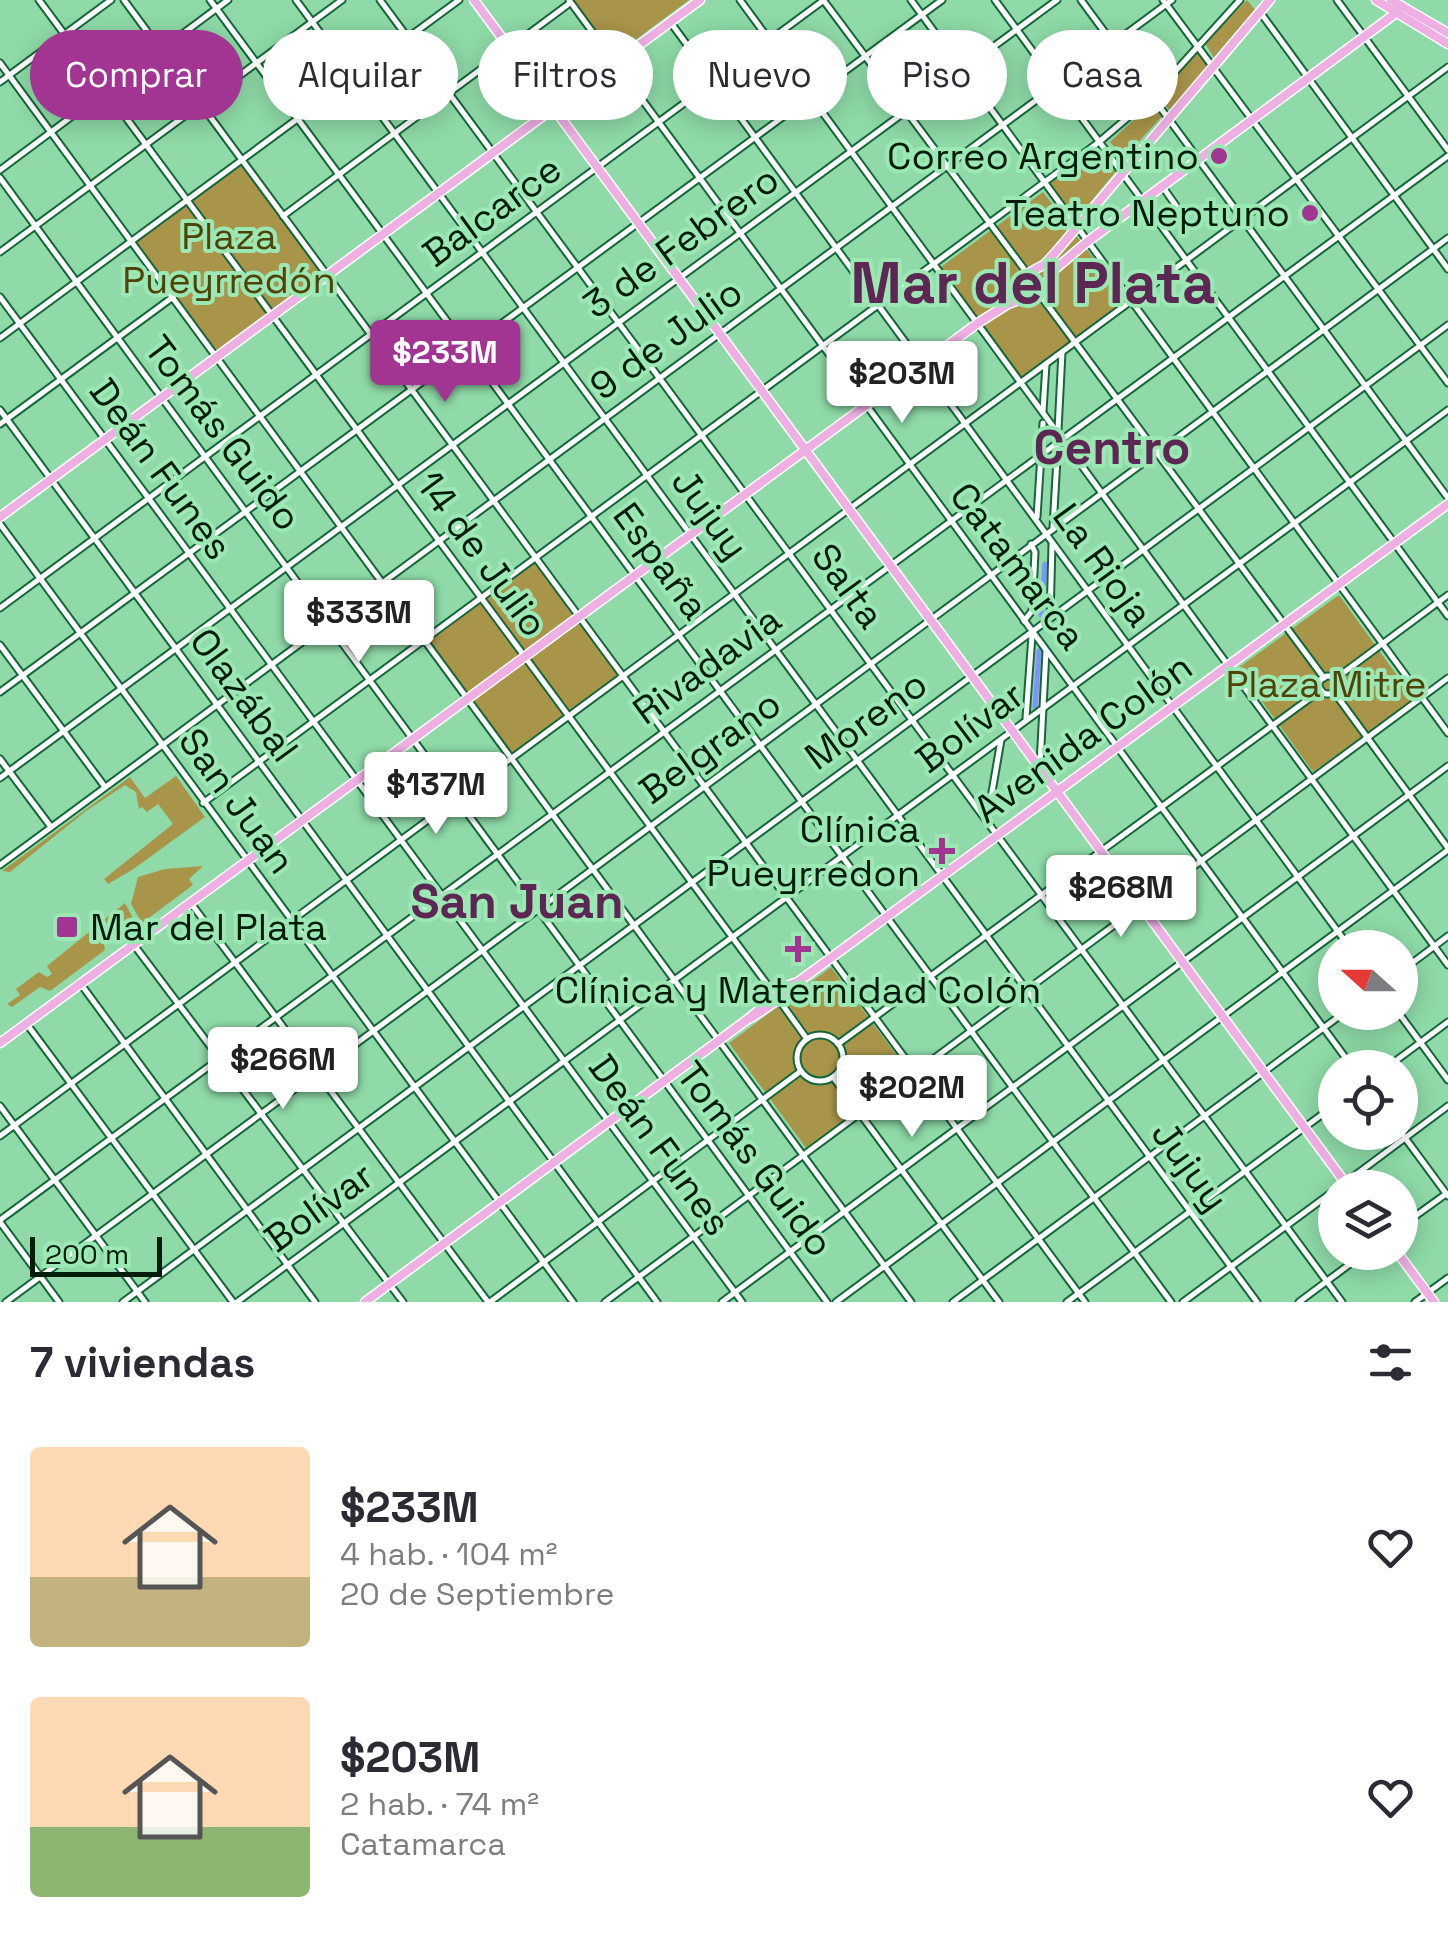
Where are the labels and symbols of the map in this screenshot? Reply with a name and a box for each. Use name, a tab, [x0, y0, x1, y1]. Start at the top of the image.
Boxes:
place label: Correo Argentino	[887, 132, 1199, 180]
street label: Balcarce	[413, 145, 571, 277]
marker: Correo Argentino	[1208, 145, 1230, 167]
street label: 3 de Febrero	[574, 155, 788, 329]
place label: Teatro Neptuno	[1005, 189, 1290, 237]
marker: Teatro Neptuno	[1299, 202, 1321, 224]
park label: Plaza Pueyrredón	[122, 212, 336, 304]
district label: Mar del Plata	[851, 246, 1215, 320]
street label: 9 de Julio	[580, 268, 752, 410]
pin: $233M	[375, 320, 515, 405]
street label: Tomás Guido	[134, 326, 312, 540]
pin: $203M	[832, 341, 972, 426]
street label: Deán Funes	[79, 369, 243, 569]
district label: Centro	[1034, 417, 1190, 478]
street label: Jujuy	[661, 459, 759, 569]
street label: 14 de Julio	[406, 462, 558, 646]
street label: Catamarca	[940, 473, 1096, 659]
street label: España	[603, 493, 719, 629]
street label: La Rioja	[1042, 494, 1164, 636]
street label: Salta	[801, 534, 895, 638]
pin: $333M	[289, 580, 429, 665]
street label: Rivadavia	[624, 595, 790, 735]
street label: Olazábal	[179, 619, 309, 771]
street label: Avenida Colón	[964, 643, 1202, 833]
street label: Moreno	[796, 660, 936, 780]
park label: Plaza Mitre	[1225, 660, 1427, 708]
street label: Bolívar	[906, 671, 1034, 783]
street label: Belgrano	[630, 679, 790, 815]
street label: San Juan	[168, 719, 306, 883]
pin: $137M	[366, 752, 506, 837]
place label: Clínica Pueyrredon	[706, 805, 920, 897]
marker: Clínica Pueyrredon	[929, 838, 955, 864]
pin: $268M	[1051, 855, 1191, 940]
district label: San Juan	[410, 871, 624, 932]
place label: Mar del Plata	[90, 903, 327, 951]
marker: Mar del Plata	[54, 914, 80, 940]
north arrow	[1318, 930, 1418, 1030]
marker: Clínica y Maternidad Colón	[785, 936, 811, 962]
place label: Clínica y Maternidad Colón	[555, 966, 1041, 1014]
pin: $266M	[213, 1027, 353, 1112]
street label: Deán Funes	[578, 1045, 742, 1245]
street label: Tomás Guido	[666, 1052, 844, 1266]
pin: $202M	[842, 1055, 982, 1140]
street label: Jujuy	[1141, 1111, 1239, 1221]
street label: Bolívar	[255, 1151, 383, 1263]
scale bar	[30, 1232, 162, 1276]

